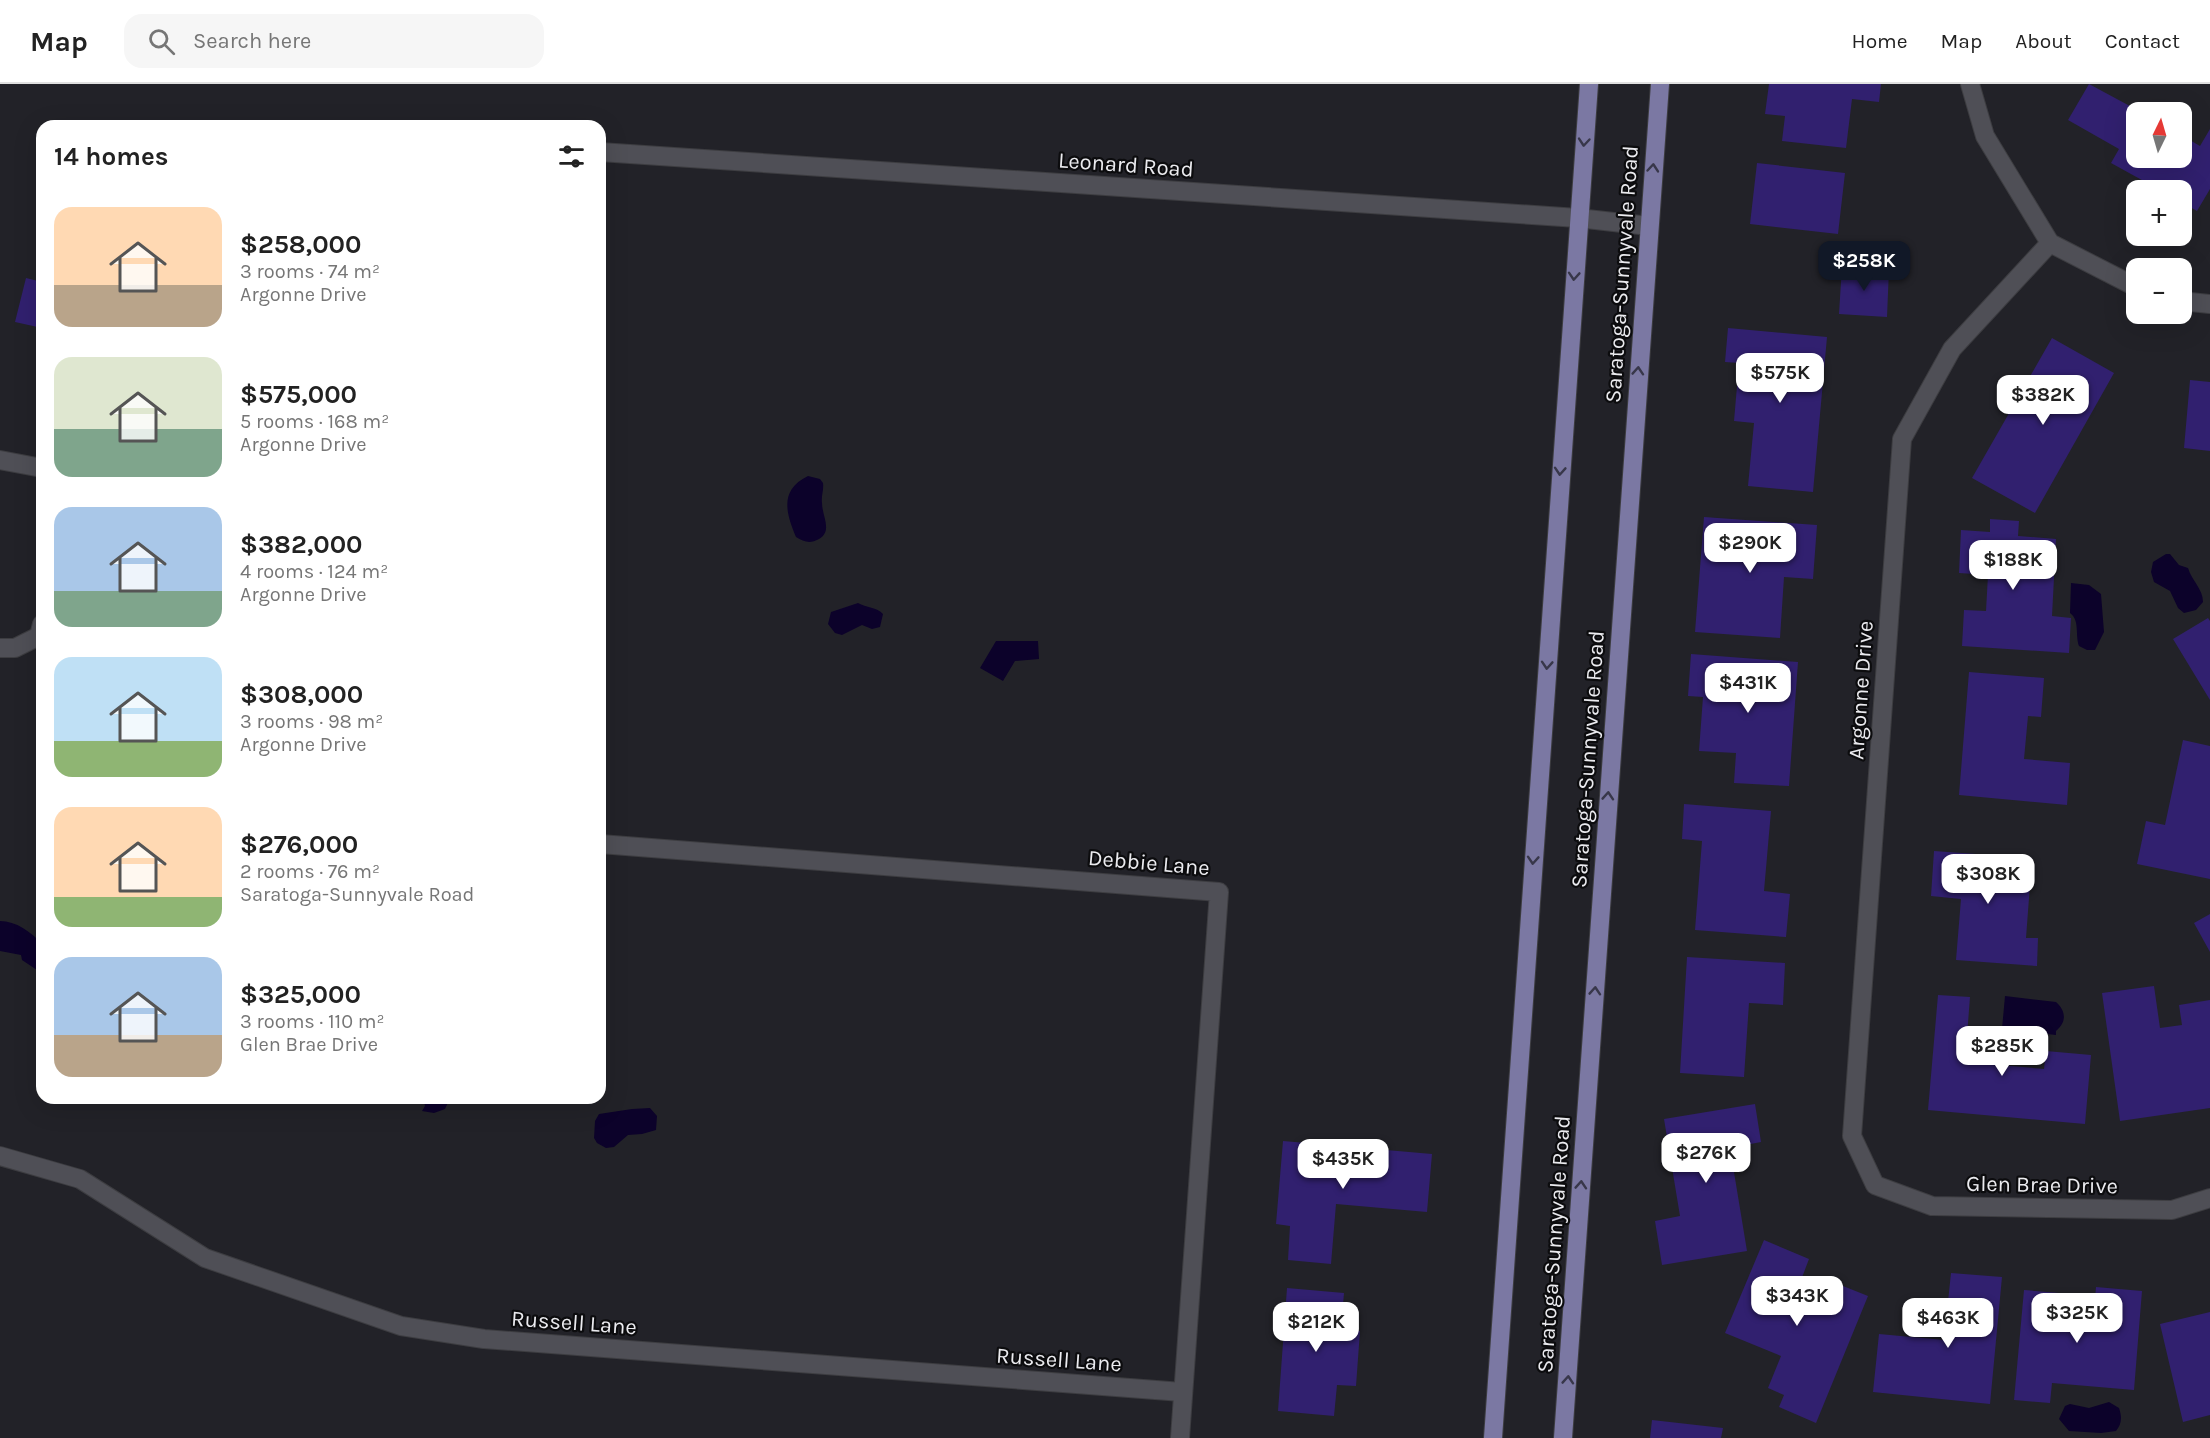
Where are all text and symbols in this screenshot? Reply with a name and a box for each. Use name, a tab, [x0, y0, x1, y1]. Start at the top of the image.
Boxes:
search box	[124, 14, 544, 68]
text: Map	[30, 25, 88, 58]
icon: search	[145, 25, 178, 58]
text: Search here	[193, 28, 311, 54]
text: Home	[1852, 29, 1908, 53]
text: Map	[1941, 29, 1982, 53]
text: About	[2015, 29, 2072, 53]
text: Contact	[2105, 29, 2180, 53]
north arrow	[2126, 102, 2192, 168]
map controls	[2126, 102, 2192, 324]
one-way arrow	[1578, 138, 1591, 147]
icon: filters	[555, 140, 588, 173]
text: 14 homes	[54, 141, 168, 172]
street label: Saratoga-Sunnyvale Road	[1600, 145, 1644, 404]
street label: Leonard Road	[1057, 147, 1195, 183]
one-way arrow	[1646, 164, 1659, 173]
button: +	[2126, 180, 2192, 246]
text: $258,000	[240, 229, 362, 260]
icon: home	[102, 231, 174, 303]
pin: $258K	[1822, 241, 1906, 292]
text: $258K	[1832, 249, 1896, 272]
button: −	[2126, 258, 2192, 324]
text: 3 rooms · 74 m²	[240, 260, 380, 283]
one-way arrow	[1568, 272, 1581, 281]
text: Argonne Drive	[240, 283, 367, 306]
pin: $575K	[1738, 353, 1822, 404]
text: $575K	[1750, 361, 1810, 384]
one-way arrow	[1632, 366, 1645, 375]
pin: $382K	[2001, 375, 2085, 426]
text: $575,000	[240, 379, 357, 410]
icon: home	[102, 381, 174, 453]
text: $382K	[2011, 383, 2075, 406]
text: 5 rooms · 168 m²	[240, 410, 389, 433]
text: Argonne Drive	[240, 433, 367, 456]
one-way arrow	[1554, 466, 1567, 475]
pin: $290K	[1708, 523, 1792, 574]
text: $382,000	[240, 529, 363, 560]
icon: home	[102, 531, 174, 603]
text: $290K	[1718, 531, 1782, 554]
pin: $188K	[1971, 540, 2055, 591]
text: $188K	[1983, 548, 2043, 571]
text: 4 rooms · 124 m²	[240, 560, 388, 583]
text: Argonne Drive	[240, 583, 367, 606]
street label: Argonne Drive	[1843, 620, 1879, 760]
street label: Saratoga-Sunnyvale Road	[1566, 630, 1610, 889]
one-way arrow	[1540, 661, 1553, 670]
pin: $431K	[1706, 663, 1790, 714]
text: $431K	[1719, 671, 1777, 694]
text: $308,000	[240, 679, 363, 710]
icon: home	[102, 681, 174, 753]
text: 3 rooms · 98 m²	[240, 710, 383, 733]
text: Argonne Drive	[240, 733, 367, 756]
one-way arrow	[1602, 792, 1615, 801]
text: $276,000	[240, 829, 358, 860]
icon: home	[102, 831, 174, 903]
street label: Debbie Lane	[1087, 845, 1211, 881]
pin: $308K	[1946, 854, 2030, 905]
one-way arrow	[1527, 855, 1540, 864]
text: 2 rooms · 76 m²	[240, 860, 380, 883]
text: $308K	[1956, 862, 2020, 885]
text: Saratoga-Sunnyvale Road	[240, 883, 474, 906]
text: $325,000	[240, 979, 361, 1010]
icon: home	[102, 981, 174, 1053]
one-way arrow	[1588, 986, 1601, 995]
text: 3 rooms · 110 m²	[240, 1010, 385, 1033]
pin: $285K	[1960, 1026, 2044, 1077]
text: Glen Brae Drive	[240, 1033, 378, 1056]
text: $285K	[1970, 1034, 2034, 1057]
street label: Saratoga-Sunnyvale Road	[1532, 1115, 1576, 1374]
pin: $276K	[1664, 1133, 1748, 1184]
pin: $435K	[1301, 1139, 1385, 1190]
text: $276K	[1675, 1141, 1737, 1164]
text: $435K	[1312, 1147, 1374, 1170]
street label: Glen Brae Drive	[1966, 1171, 2118, 1199]
one-way arrow	[1574, 1181, 1587, 1190]
pin: $343K	[1755, 1276, 1839, 1327]
text: $343K	[1765, 1284, 1829, 1307]
pin: $325K	[2035, 1293, 2119, 1344]
pin: $463K	[1906, 1298, 1990, 1349]
text: $325K	[2045, 1301, 2109, 1324]
pin: $212K	[1274, 1302, 1358, 1353]
street label: Russell Lane	[510, 1306, 638, 1340]
text: $463K	[1916, 1306, 1980, 1329]
text: $212K	[1287, 1310, 1345, 1333]
street label: Russell Lane	[995, 1343, 1123, 1377]
one-way arrow	[1561, 1375, 1574, 1384]

